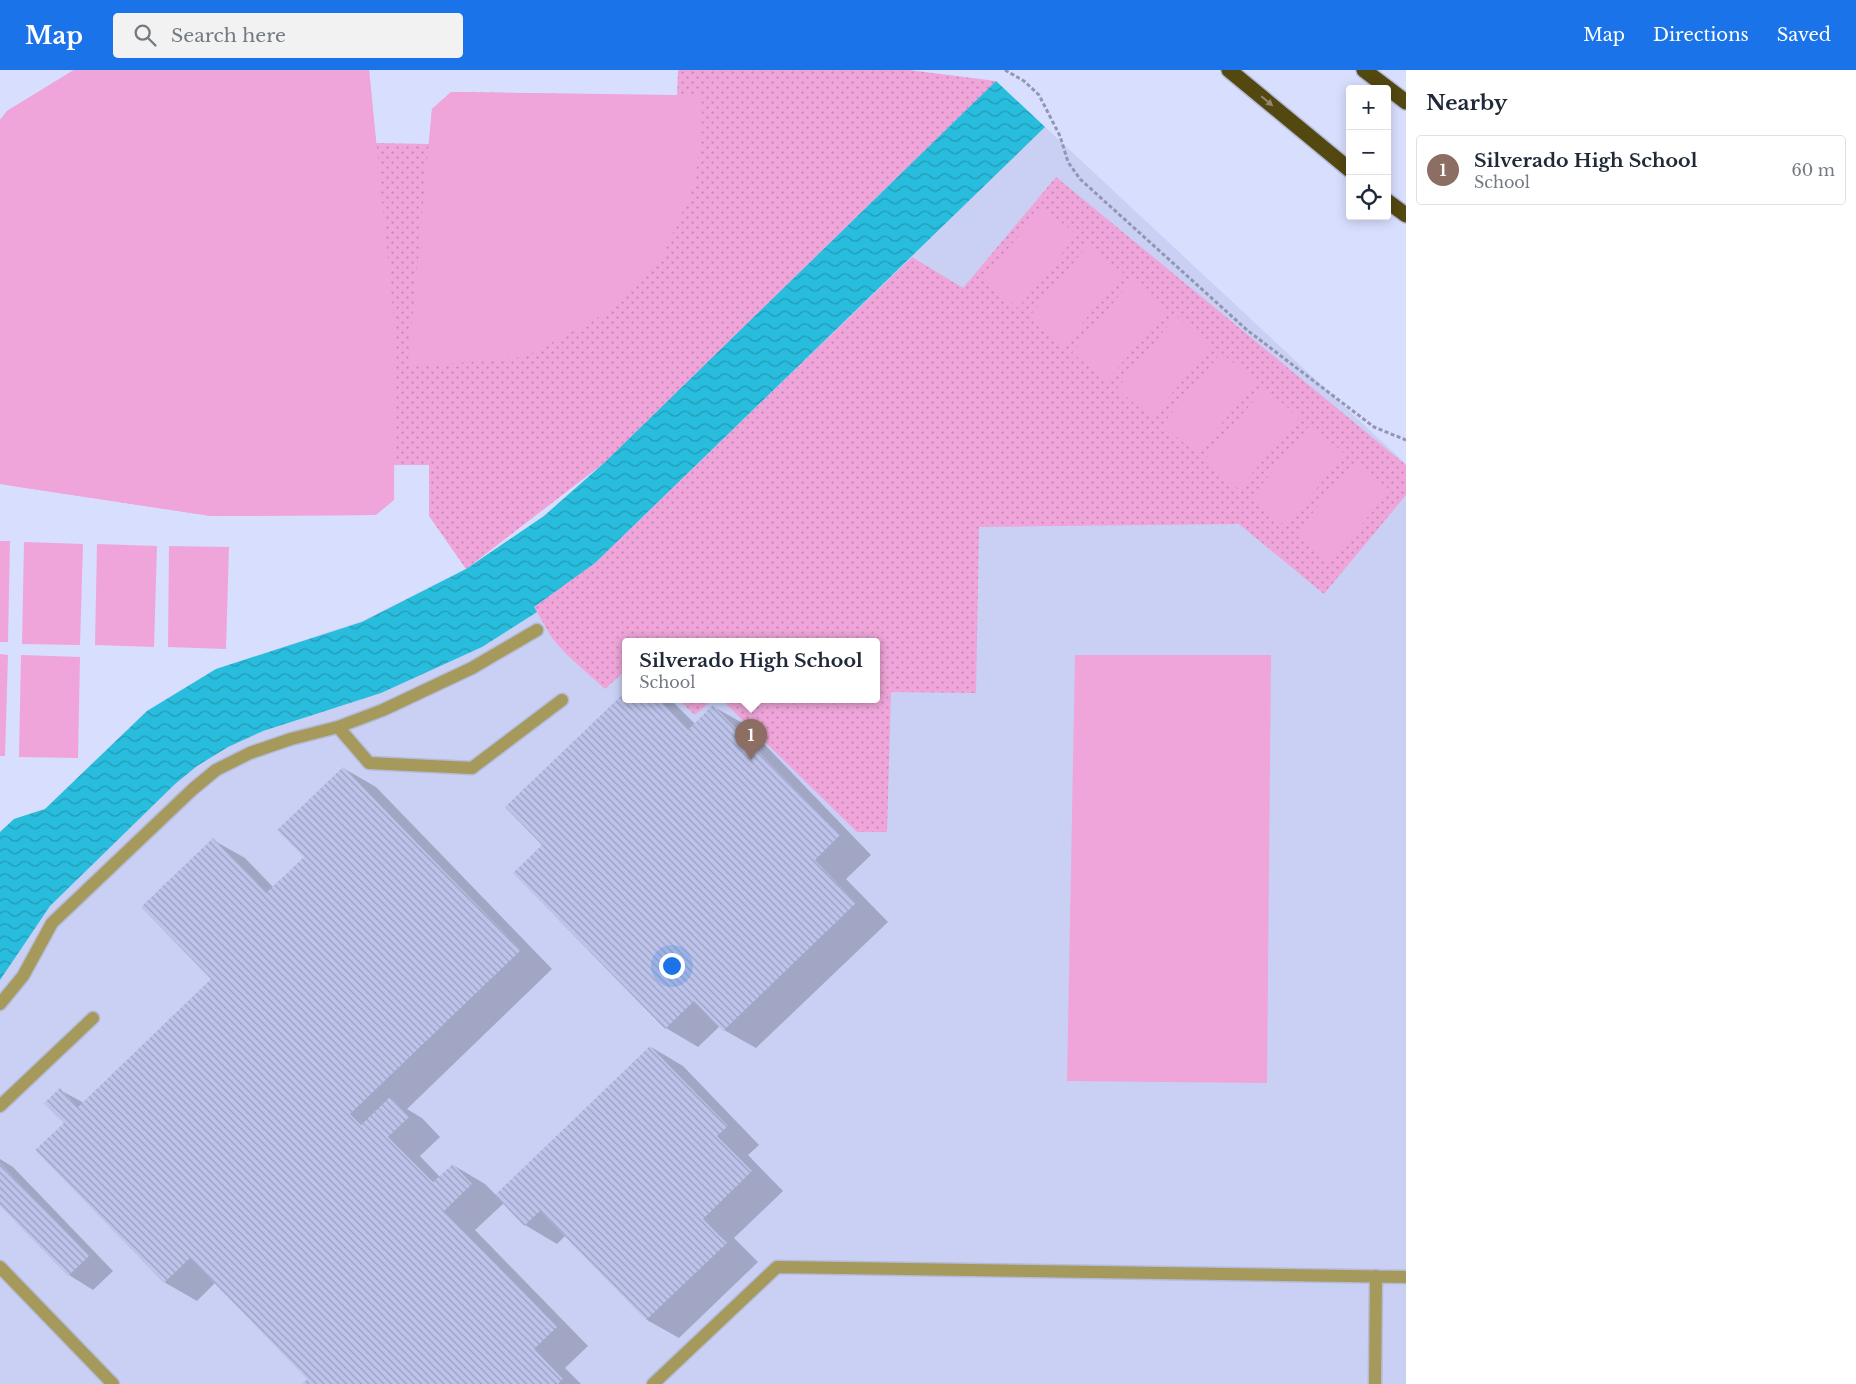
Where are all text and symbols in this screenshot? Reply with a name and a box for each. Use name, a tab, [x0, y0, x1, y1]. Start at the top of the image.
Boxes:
search box	[113, 13, 463, 58]
text: Map	[25, 21, 83, 50]
icon: search	[131, 21, 159, 49]
text: Search here	[171, 24, 286, 47]
text: Map	[1583, 24, 1625, 46]
text: Directions	[1653, 24, 1749, 46]
text: Saved	[1777, 24, 1831, 46]
map controls	[1346, 85, 1391, 220]
button: +	[1346, 85, 1391, 130]
text: Nearby	[1426, 90, 1507, 116]
one-way arrow	[1260, 96, 1273, 107]
button: −	[1346, 130, 1391, 175]
text: Silverado High School	[1474, 149, 1697, 172]
text: 1	[1440, 160, 1446, 180]
text: 60 m	[1792, 160, 1835, 180]
text: School	[1474, 172, 1530, 192]
button: locate	[1346, 175, 1391, 220]
popup	[622, 638, 880, 703]
text: Silverado High School	[639, 649, 863, 672]
text: School	[639, 672, 695, 692]
pin: 1	[735, 719, 767, 760]
your location	[659, 953, 685, 979]

